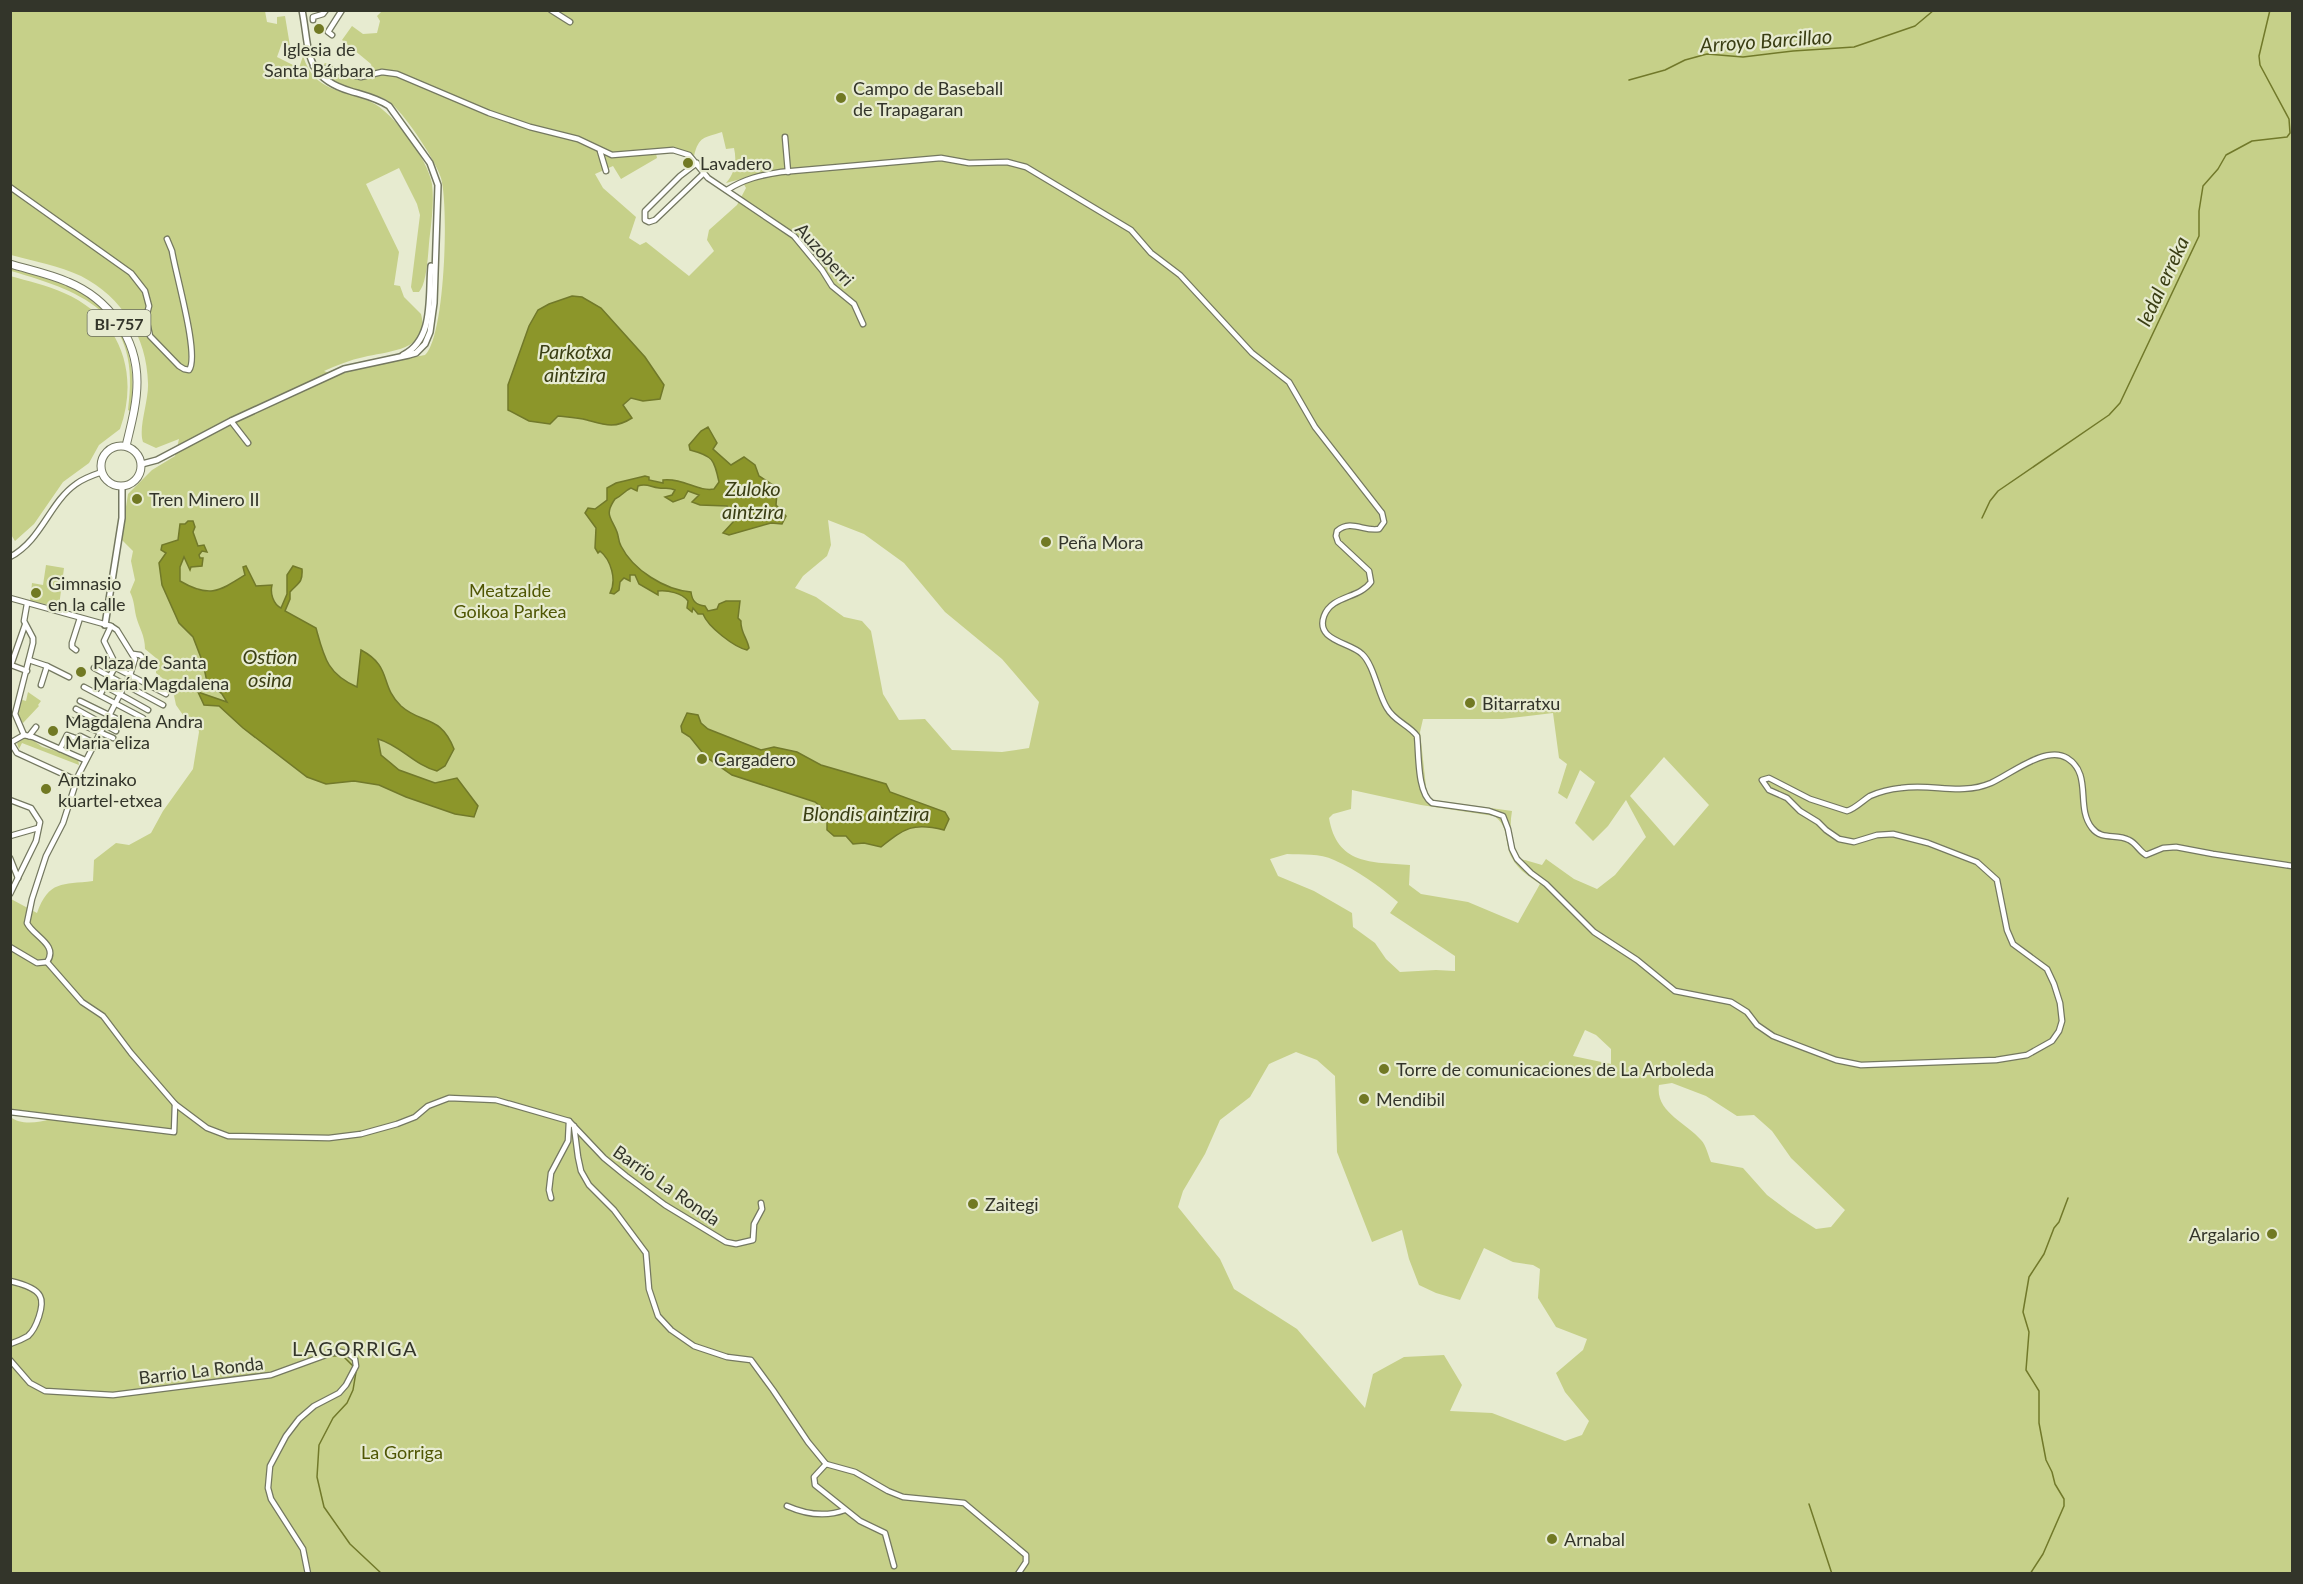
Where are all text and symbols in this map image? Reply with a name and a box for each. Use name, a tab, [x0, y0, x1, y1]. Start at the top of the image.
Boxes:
marker: Iglesia de Santa Bárbara	[312, 22, 326, 36]
water label: Arroyo Barcillao	[1698, 23, 1833, 57]
place label: Iglesia de Santa Bárbara	[264, 38, 374, 81]
place label: Campo de Baseball de Trapagaran	[853, 77, 1003, 120]
marker: Campo de Baseball de Trapagaran	[834, 91, 848, 105]
place label: Lavadero	[700, 152, 772, 174]
marker: Lavadero	[681, 156, 695, 170]
street label: Auzoberri	[791, 218, 859, 290]
water label: Iedal erreka	[2131, 232, 2193, 330]
road number: BI-757	[88, 310, 150, 336]
water label: Parkotxa aintzira	[539, 339, 611, 386]
water label: Zuloko aintzira	[722, 476, 784, 523]
place label: Tren Minero II	[149, 488, 260, 510]
marker: Tren Minero II	[130, 492, 144, 506]
place label: Peña Mora	[1058, 531, 1143, 553]
marker: Peña Mora	[1039, 535, 1053, 549]
place label: Gimnasio en la calle	[48, 572, 126, 615]
park label: Meatzalde Goikoa Parkea	[453, 579, 567, 622]
marker: Gimnasio en la calle	[29, 586, 43, 600]
water label: Ostion osina	[242, 644, 298, 691]
place label: Plaza de Santa María Magdalena	[93, 651, 229, 694]
marker: Plaza de Santa María Magdalena	[74, 665, 88, 679]
place label: Bitarratxu	[1482, 692, 1560, 714]
marker: Bitarratxu	[1463, 696, 1477, 710]
place label: Magdalena Andra Maria eliza	[65, 710, 203, 753]
marker: Magdalena Andra Maria eliza	[46, 724, 60, 738]
place label: Cargadero	[714, 748, 796, 770]
marker: Cargadero	[695, 752, 709, 766]
place label: Antzinako kuartel-etxea	[58, 768, 162, 811]
marker: Antzinako kuartel-etxea	[39, 782, 53, 796]
water label: Blondis aintzira	[802, 801, 930, 825]
place label: Torre de comunicaciones de La Arboleda	[1396, 1058, 1714, 1080]
marker: Torre de comunicaciones de La Arboleda	[1377, 1062, 1391, 1076]
place label: Mendibil	[1376, 1088, 1445, 1110]
marker: Mendibil	[1357, 1092, 1371, 1106]
street label: Barrio La Ronda	[609, 1140, 725, 1230]
place label: Zaitegi	[985, 1193, 1039, 1215]
marker: Zaitegi	[966, 1197, 980, 1211]
place label: Argalario	[2189, 1223, 2260, 1245]
marker: Argalario	[2265, 1227, 2279, 1241]
district label: LAGORRIGA	[292, 1336, 418, 1360]
street label: Barrio La Ronda	[137, 1351, 265, 1389]
park label: La Gorriga	[361, 1441, 443, 1463]
place label: Arnabal	[1564, 1528, 1625, 1550]
marker: Arnabal	[1545, 1532, 1559, 1546]

